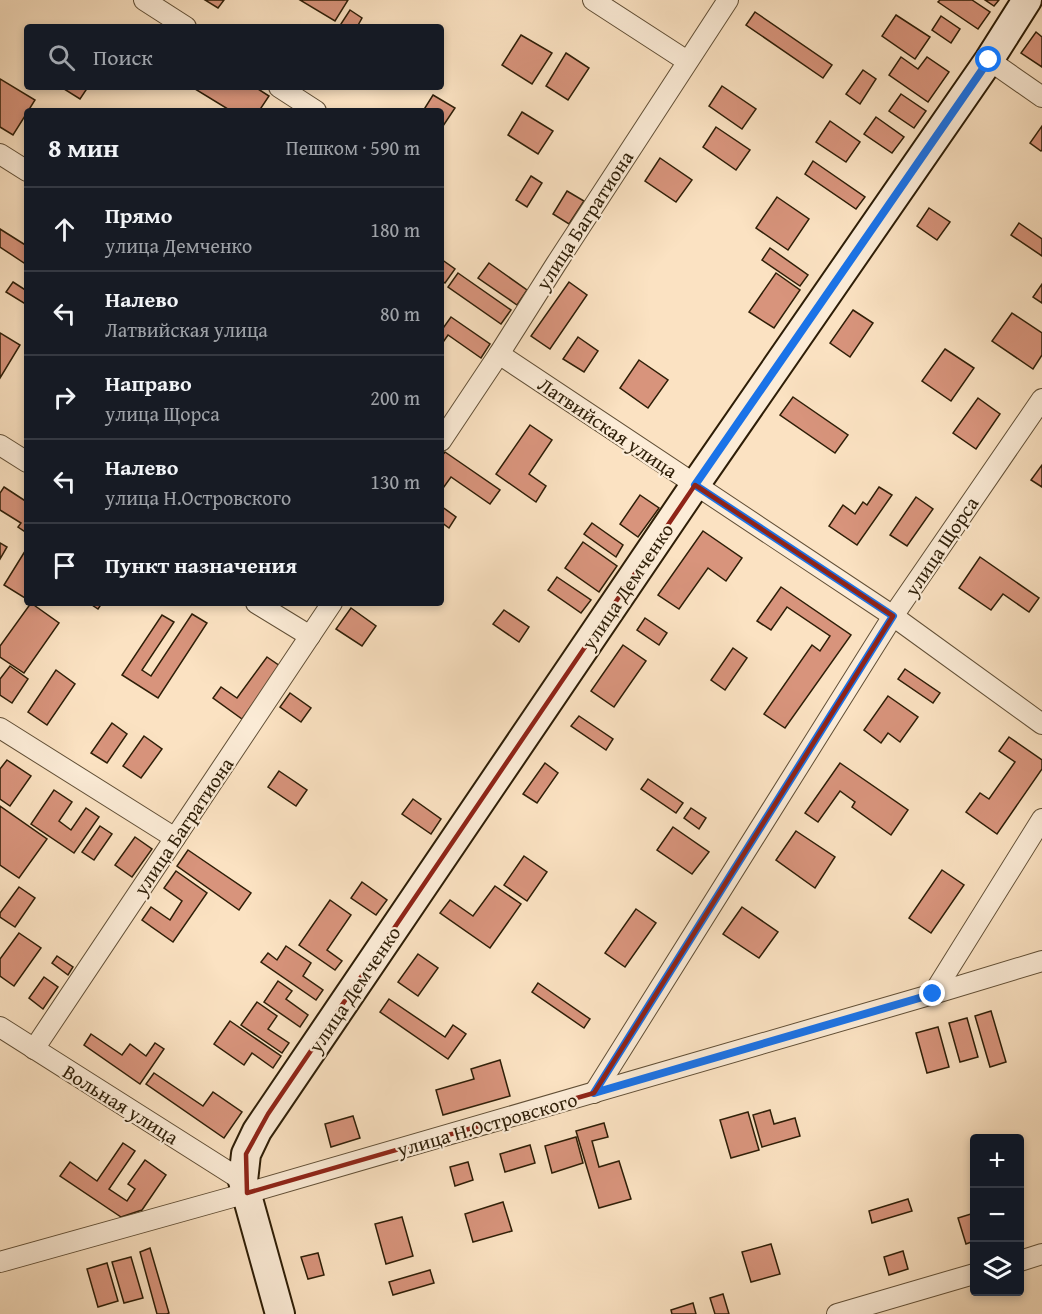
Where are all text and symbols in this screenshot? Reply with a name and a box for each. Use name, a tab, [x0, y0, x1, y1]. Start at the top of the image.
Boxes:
search box	[24, 24, 444, 90]
icon: search	[45, 41, 78, 74]
text: Поиск	[93, 41, 153, 73]
route start	[975, 46, 1001, 72]
text: 8 мин	[48, 128, 119, 167]
text: Пешком · 590 m	[286, 133, 420, 162]
street label: улица Багратиона	[527, 144, 640, 296]
text: Прямо	[105, 199, 172, 231]
icon: ahead	[48, 213, 81, 246]
text: 180 m	[370, 215, 420, 244]
text: улица Демченко	[105, 231, 252, 260]
text: Налево	[105, 283, 178, 315]
icon: left	[48, 297, 81, 330]
text: 80 m	[380, 299, 420, 328]
text: Латвийская улица	[105, 315, 268, 344]
text: Направо	[105, 367, 192, 399]
street label: Латвийская улица	[532, 369, 684, 485]
icon: right	[48, 381, 81, 414]
text: 200 m	[370, 383, 420, 412]
text: улица Щорса	[105, 399, 220, 428]
text: Налево	[105, 451, 178, 483]
icon: left	[48, 465, 81, 498]
text: 130 m	[370, 467, 420, 496]
text: улица Н.Островского	[105, 483, 291, 512]
street label: улица Щорса	[896, 490, 985, 602]
street label: улица Демченко	[573, 517, 680, 656]
icon: arrive	[48, 549, 81, 582]
text: Пункт назначения	[105, 549, 297, 581]
street label: улица Багратиона	[125, 751, 240, 902]
street label: улица Демченко	[300, 920, 407, 1059]
route end	[919, 980, 945, 1006]
street label: Вольная улица	[57, 1057, 185, 1151]
street label: улица Н.Островского	[393, 1084, 580, 1164]
map controls	[970, 1134, 1024, 1296]
button: +	[970, 1134, 1024, 1188]
button: −	[970, 1188, 1024, 1242]
button: layers	[970, 1242, 1024, 1296]

